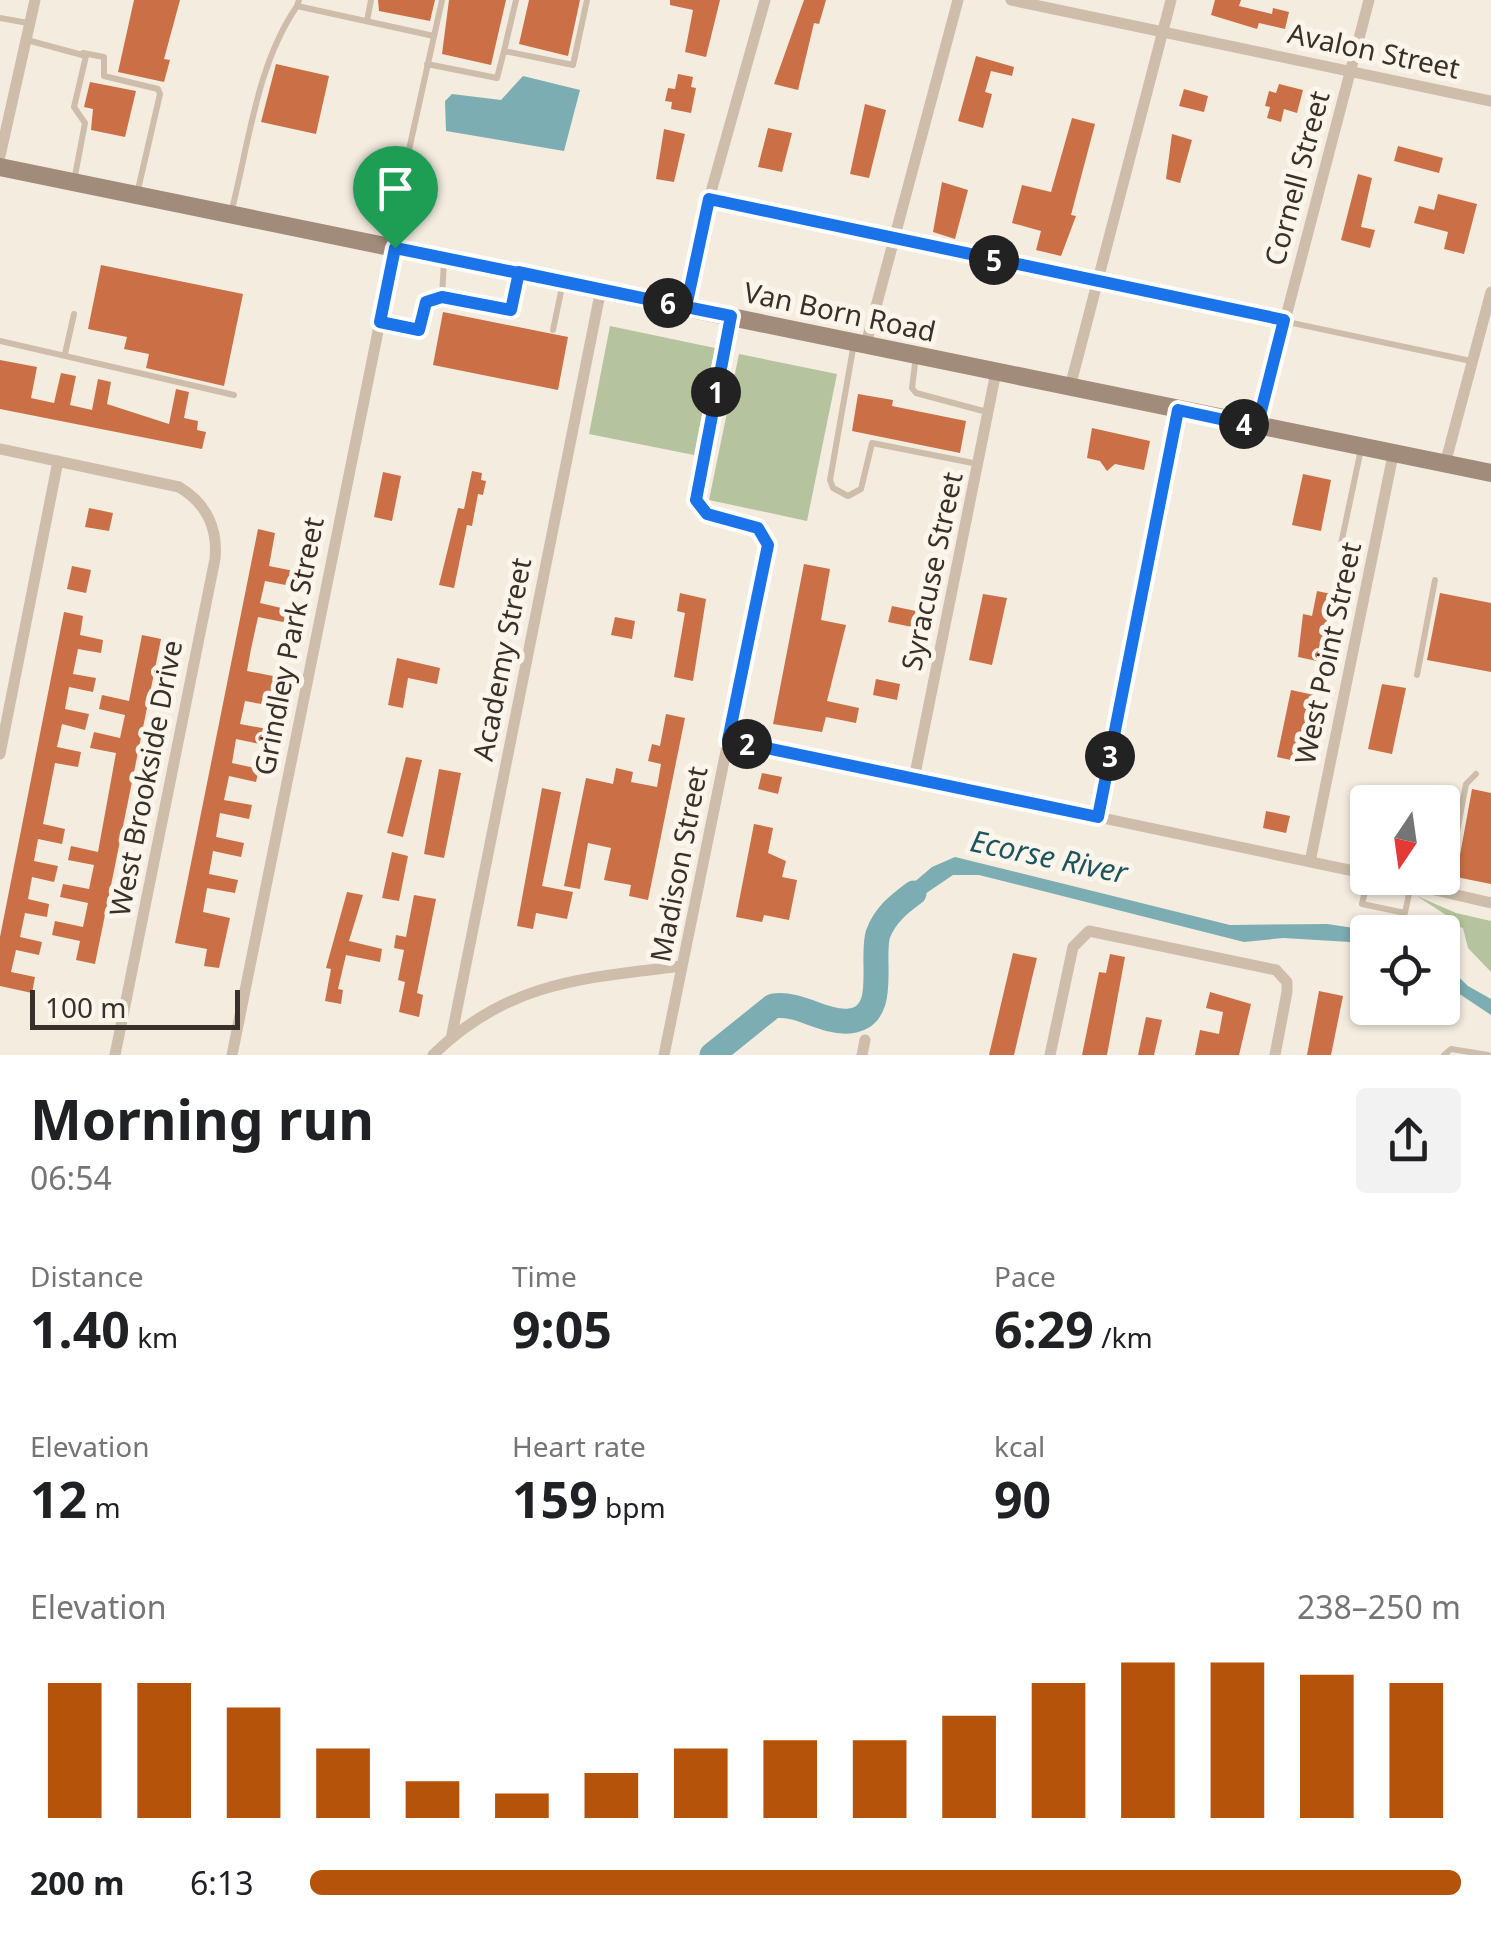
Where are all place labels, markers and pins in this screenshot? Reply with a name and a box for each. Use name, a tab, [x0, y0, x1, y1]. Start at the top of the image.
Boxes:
pin	[353, 146, 438, 249]
pin: 5	[969, 235, 1019, 285]
pin: 6	[643, 278, 693, 328]
pin: 1	[691, 367, 741, 417]
pin: 4	[1219, 399, 1269, 449]
pin: 2	[722, 719, 772, 769]
pin: 3	[1085, 731, 1135, 781]

